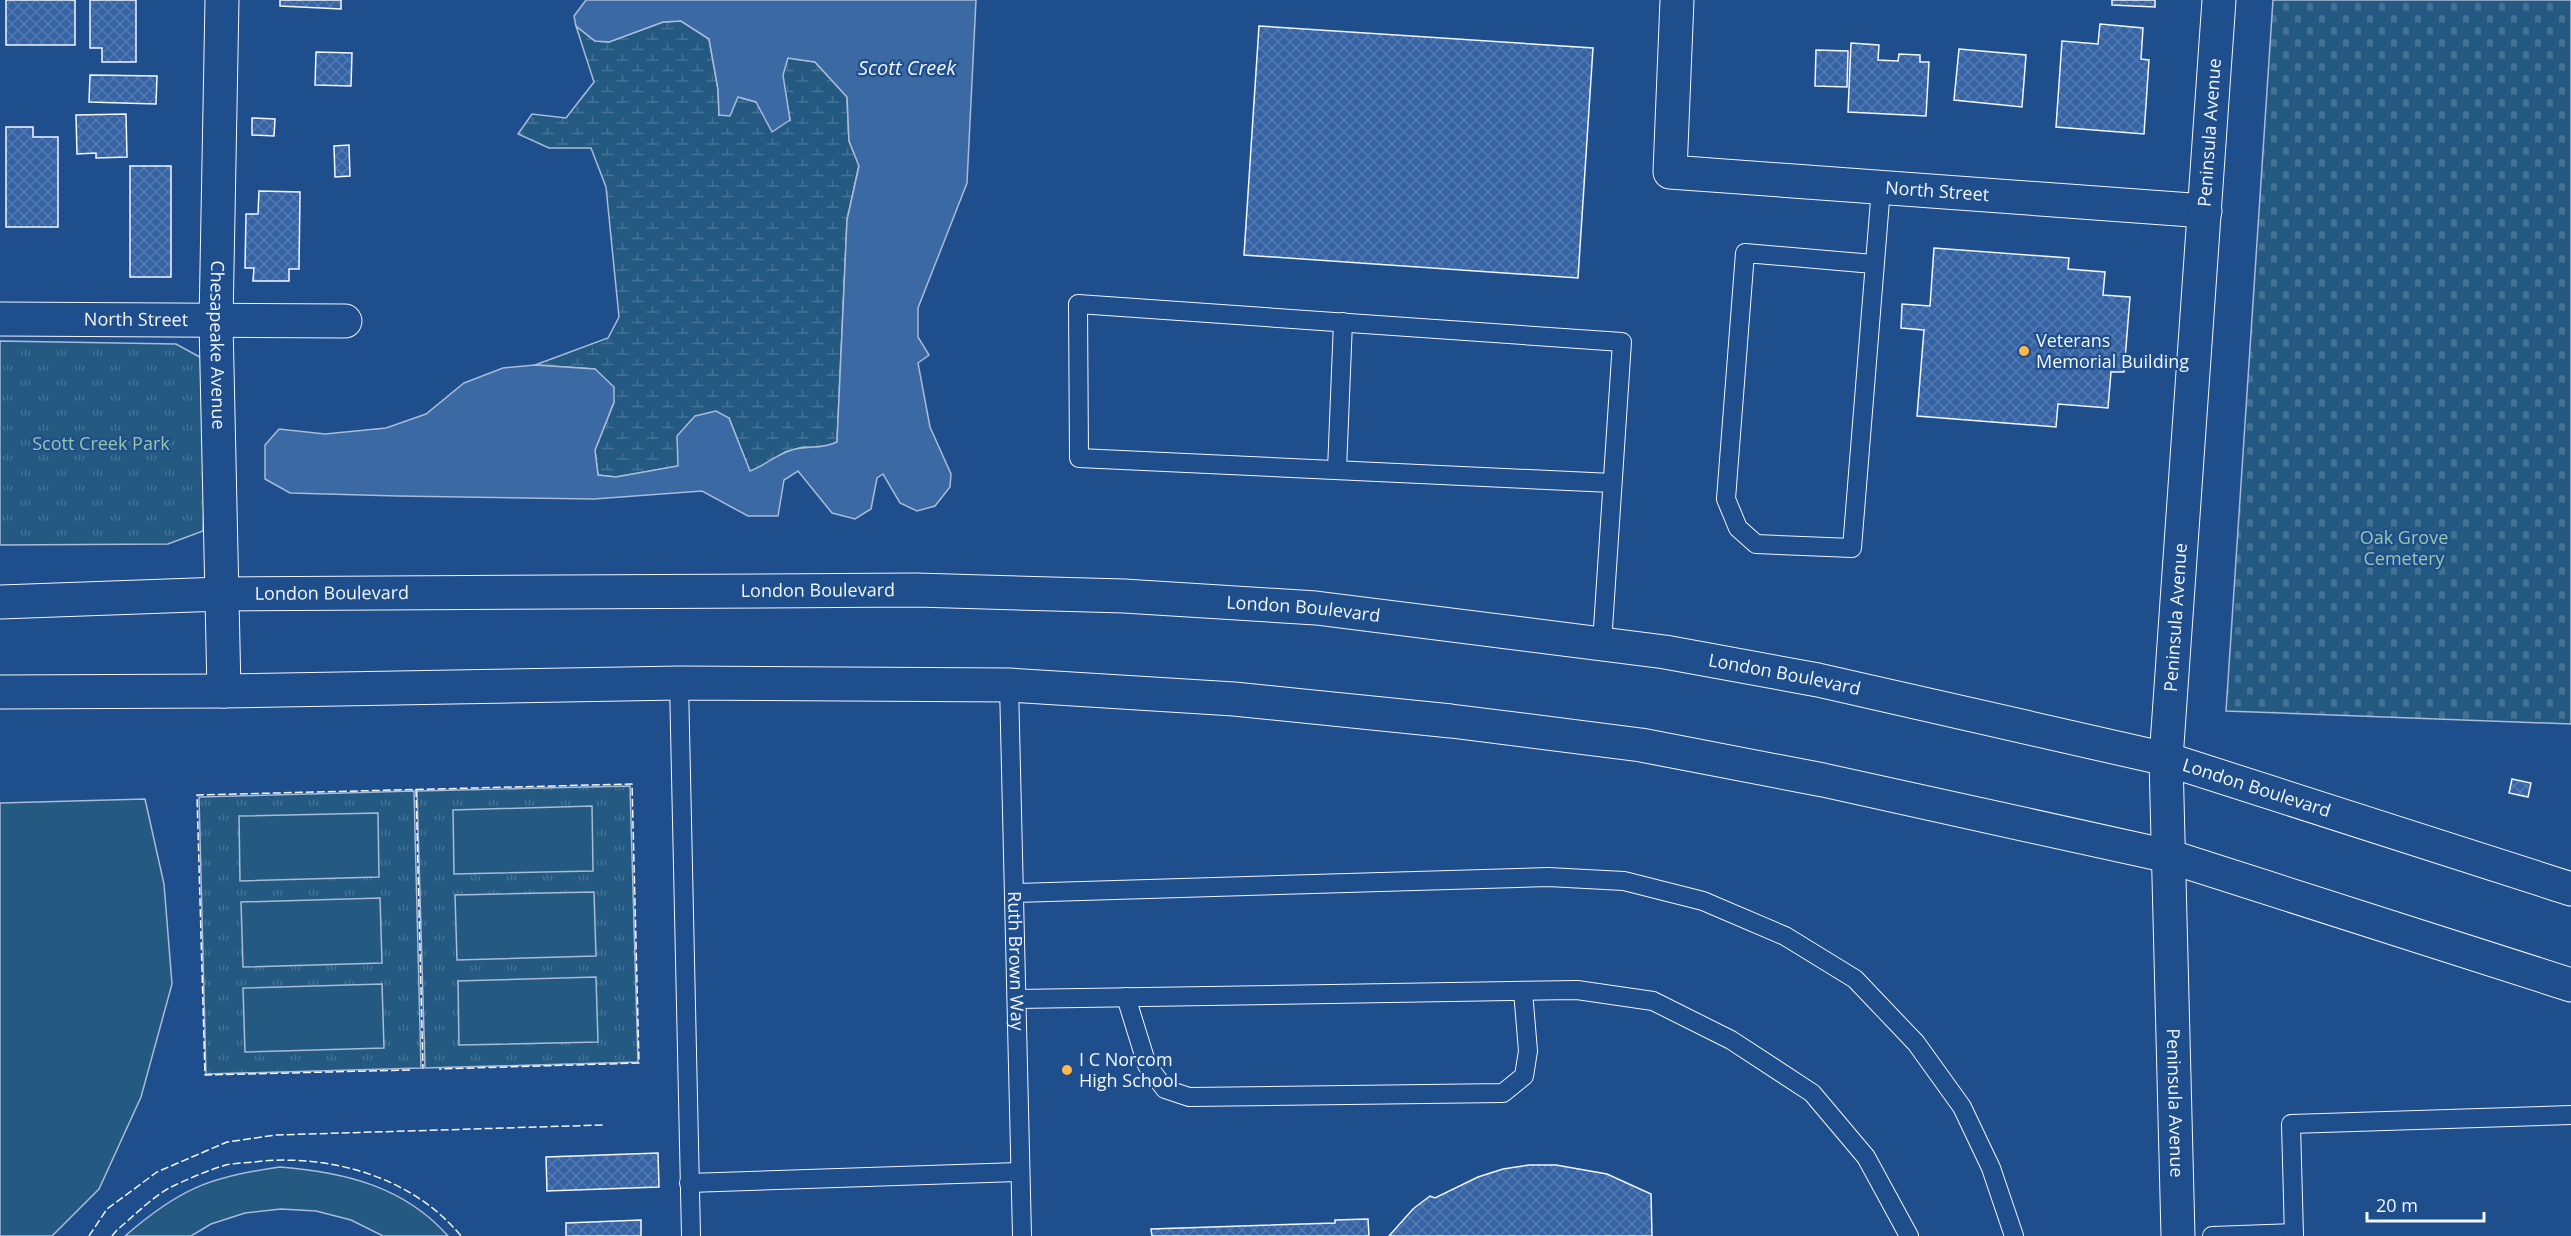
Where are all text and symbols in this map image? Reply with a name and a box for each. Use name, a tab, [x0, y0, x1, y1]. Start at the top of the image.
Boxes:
water label: Scott Creek	[858, 54, 957, 81]
street label: Peninsula Avenue	[2192, 57, 2226, 208]
street label: North Street	[1884, 175, 1990, 206]
street label: Chesapeake Avenue	[205, 260, 231, 430]
street label: North Street	[84, 306, 188, 331]
place label: Veterans Memorial Building	[2036, 328, 2189, 373]
marker: Veterans Memorial Building	[2017, 344, 2031, 358]
park label: Scott Creek Park	[32, 431, 170, 455]
park label: Oak Grove Cemetery	[2360, 525, 2448, 570]
street label: Peninsula Avenue	[2158, 542, 2192, 693]
street label: London Boulevard	[741, 577, 895, 602]
street label: London Boulevard	[255, 580, 409, 605]
street label: London Boulevard	[1226, 589, 1382, 627]
street label: London Boulevard	[1707, 647, 1863, 700]
street label: London Boulevard	[2180, 752, 2334, 822]
street label: Ruth Brown Way	[1003, 891, 1030, 1032]
street label: Peninsula Avenue	[2162, 1028, 2190, 1178]
place label: I C Norcom High School	[1079, 1047, 1178, 1092]
marker: I C Norcom High School	[1060, 1063, 1074, 1077]
scale bar	[2367, 1185, 2484, 1223]
text: 20 m	[2376, 1193, 2418, 1217]

